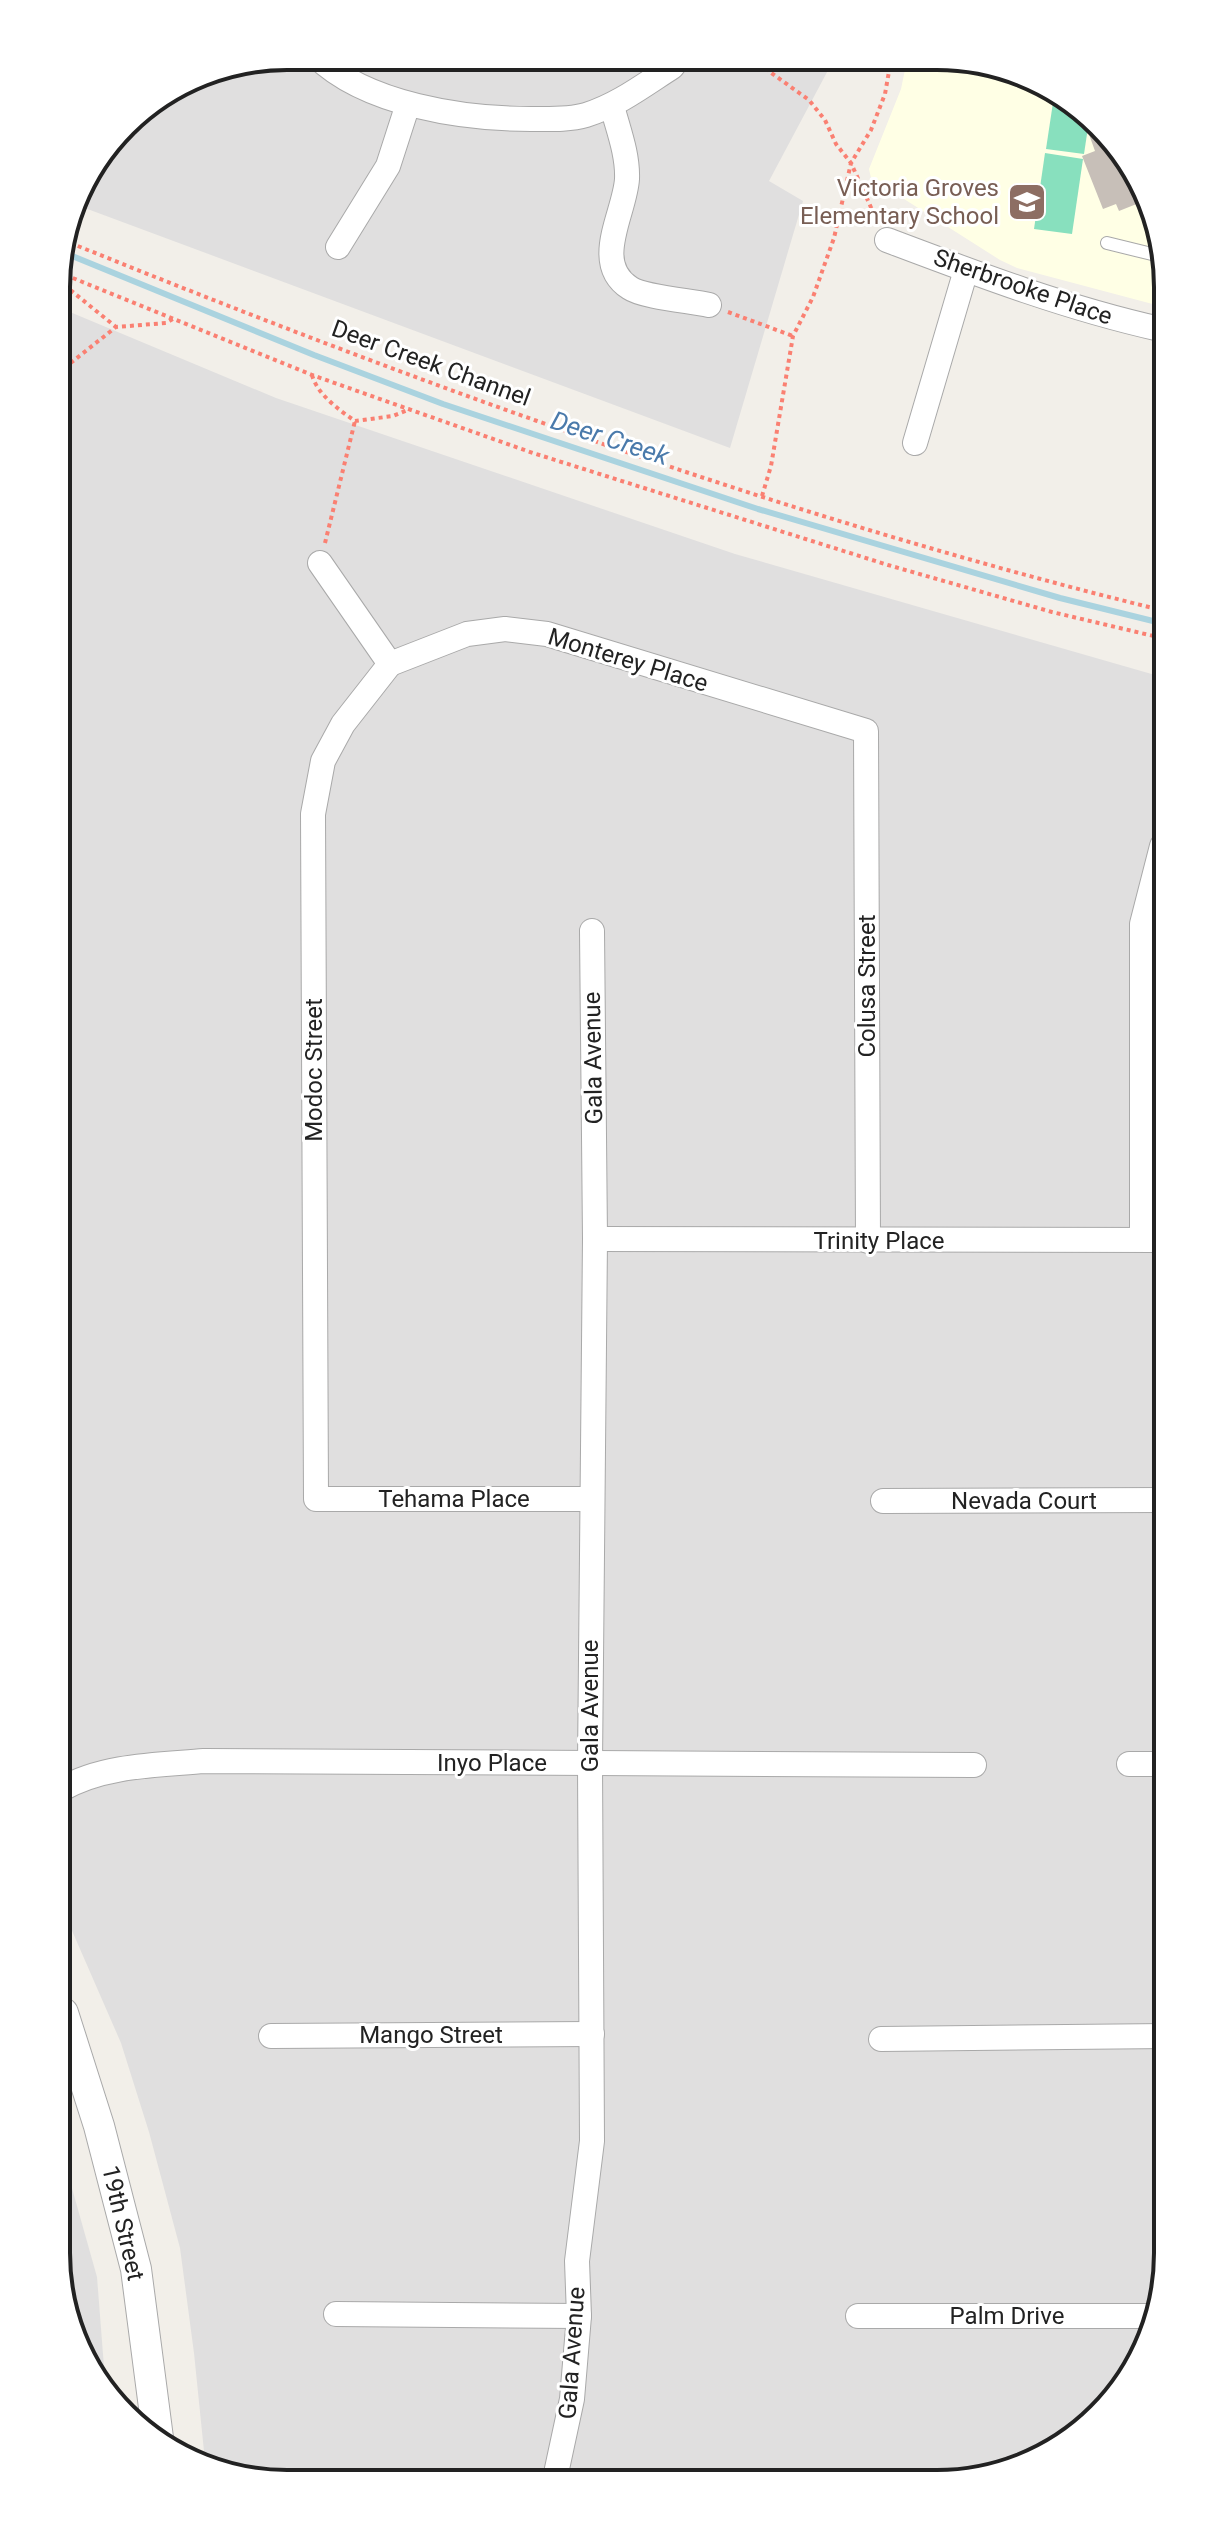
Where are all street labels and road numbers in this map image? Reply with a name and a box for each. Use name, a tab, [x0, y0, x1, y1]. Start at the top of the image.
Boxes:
street label: Sherbrooke Place	[930, 243, 1116, 331]
street label: Deer Creek Channel	[328, 314, 534, 412]
street label: Monterey Place	[545, 622, 711, 698]
street label: Colusa Street	[853, 914, 881, 1058]
street label: Gala Avenue	[578, 991, 608, 1125]
street label: Modoc Street	[300, 998, 328, 1142]
street label: Trinity Place	[814, 1227, 944, 1255]
street label: Tehama Place	[378, 1485, 530, 1513]
street label: Nevada Court	[951, 1487, 1097, 1515]
street label: Gala Avenue	[576, 1640, 604, 1772]
street label: Inyo Place	[437, 1749, 547, 1777]
street label: Mango Street	[359, 2021, 503, 2049]
street label: 19th Street	[96, 2163, 150, 2283]
street label: Gala Avenue	[553, 2286, 591, 2420]
street label: Palm Drive	[950, 2302, 1064, 2330]

